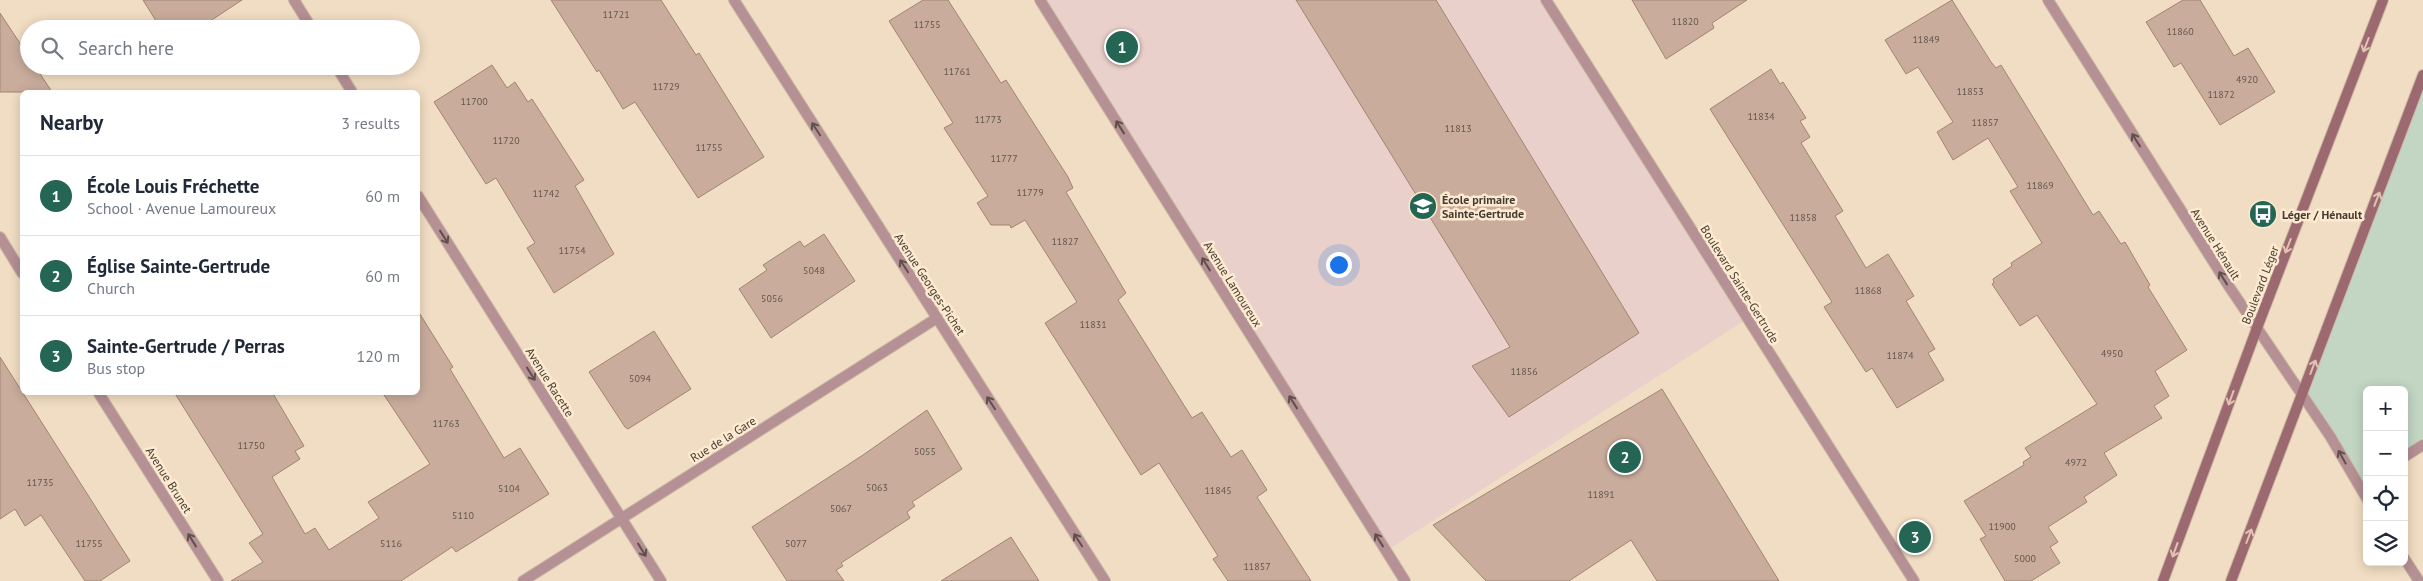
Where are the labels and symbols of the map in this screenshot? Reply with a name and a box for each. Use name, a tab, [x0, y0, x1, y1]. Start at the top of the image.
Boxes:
house number: 11721	[602, 8, 630, 21]
house number: 11820	[1671, 15, 1699, 28]
house number: 11755	[913, 18, 941, 31]
house number: 11860	[2166, 25, 2194, 38]
pin: 1	[1106, 28, 1138, 66]
house number: 11849	[1912, 33, 1940, 46]
one-way arrow	[2361, 37, 2370, 53]
house number: 11761	[943, 65, 971, 78]
house number: 4920	[2236, 73, 2258, 86]
house number: 11729	[652, 80, 680, 93]
house number: 11853	[1956, 85, 1984, 98]
house number: 11872	[2207, 88, 2235, 101]
house number: 11700	[460, 95, 488, 108]
house number: 11834	[1747, 110, 1775, 123]
house number: 11773	[974, 113, 1002, 126]
house number: 11857	[1971, 116, 1999, 129]
one-way arrow	[1115, 120, 1125, 134]
one-way arrow	[811, 122, 821, 136]
house number: 11813	[1444, 122, 1472, 135]
house number: 11720	[492, 134, 520, 147]
one-way arrow	[2131, 134, 2141, 148]
house number: 11755	[695, 141, 723, 154]
house number: 11777	[990, 152, 1018, 165]
house number: 11869	[2026, 179, 2054, 192]
house number: 11779	[1016, 186, 1044, 199]
house number: 11742	[532, 187, 560, 200]
school or university icon: École primaire Sainte-Gertrude	[1408, 191, 1438, 221]
place label: École primaire Sainte-Gertrude	[1442, 192, 1524, 221]
one-way arrow	[2372, 192, 2382, 207]
bus stop icon: Léger / Hénault	[2248, 199, 2278, 229]
street label: Avenue Hénault	[2188, 206, 2244, 282]
place label: Léger / Hénault	[2282, 207, 2363, 222]
house number: 11858	[1789, 211, 1817, 224]
street label: Boulevard Sainte-Gertrude	[1698, 222, 1782, 346]
one-way arrow	[439, 229, 449, 243]
street label: Avenue Georges-Pichet	[891, 230, 969, 338]
house number: 11827	[1051, 235, 1079, 248]
street label: Avenue Lamoureux	[1201, 238, 1265, 330]
one-way arrow	[2283, 238, 2292, 253]
house number: 11754	[558, 244, 586, 257]
street label: Boulevard Léger	[2238, 244, 2282, 326]
your location	[1326, 252, 1352, 278]
one-way arrow	[1201, 258, 1211, 272]
one-way arrow	[898, 259, 909, 273]
house number: 5048	[803, 264, 825, 277]
one-way arrow	[2218, 271, 2228, 285]
house number: 11868	[1854, 284, 1882, 297]
house number: 5056	[761, 292, 783, 305]
house number: 11831	[1079, 318, 1107, 331]
street label: Avenue Racette	[523, 345, 577, 419]
house number: 4950	[2101, 347, 2123, 360]
house number: 11874	[1886, 349, 1914, 362]
one-way arrow	[2309, 360, 2318, 376]
house number: 11856	[1510, 365, 1538, 378]
one-way arrow	[526, 367, 536, 381]
house number: 5094	[629, 372, 651, 385]
one-way arrow	[2226, 390, 2235, 405]
one-way arrow	[986, 396, 996, 410]
one-way arrow	[1287, 396, 1297, 410]
street label: Rue de la Gare	[687, 413, 759, 465]
house number: 11763	[432, 417, 460, 430]
pin: 2	[1609, 438, 1641, 476]
house number: 11750	[237, 439, 265, 452]
street label: Avenue Brunet	[143, 444, 195, 516]
house number: 5055	[914, 445, 936, 458]
one-way arrow	[2336, 450, 2346, 465]
house number: 4972	[2065, 456, 2087, 469]
house number: 11735	[26, 476, 54, 489]
house number: 5063	[866, 481, 888, 494]
house number: 5104	[498, 482, 520, 495]
house number: 11845	[1204, 484, 1232, 497]
house number: 11891	[1587, 488, 1615, 501]
house number: 5067	[830, 502, 852, 515]
house number: 5110	[452, 509, 474, 522]
pin: 3	[1899, 518, 1931, 556]
house number: 11900	[1988, 520, 2016, 533]
one-way arrow	[2245, 528, 2254, 544]
one-way arrow	[186, 533, 196, 547]
one-way arrow	[1073, 533, 1084, 547]
one-way arrow	[1374, 533, 1384, 547]
house number: 11755	[75, 537, 103, 550]
house number: 5116	[380, 537, 402, 550]
house number: 5077	[785, 537, 807, 550]
one-way arrow	[637, 542, 647, 556]
one-way arrow	[2170, 542, 2179, 558]
house number: 5000	[2014, 552, 2036, 565]
house number: 11857	[1243, 560, 1271, 573]

